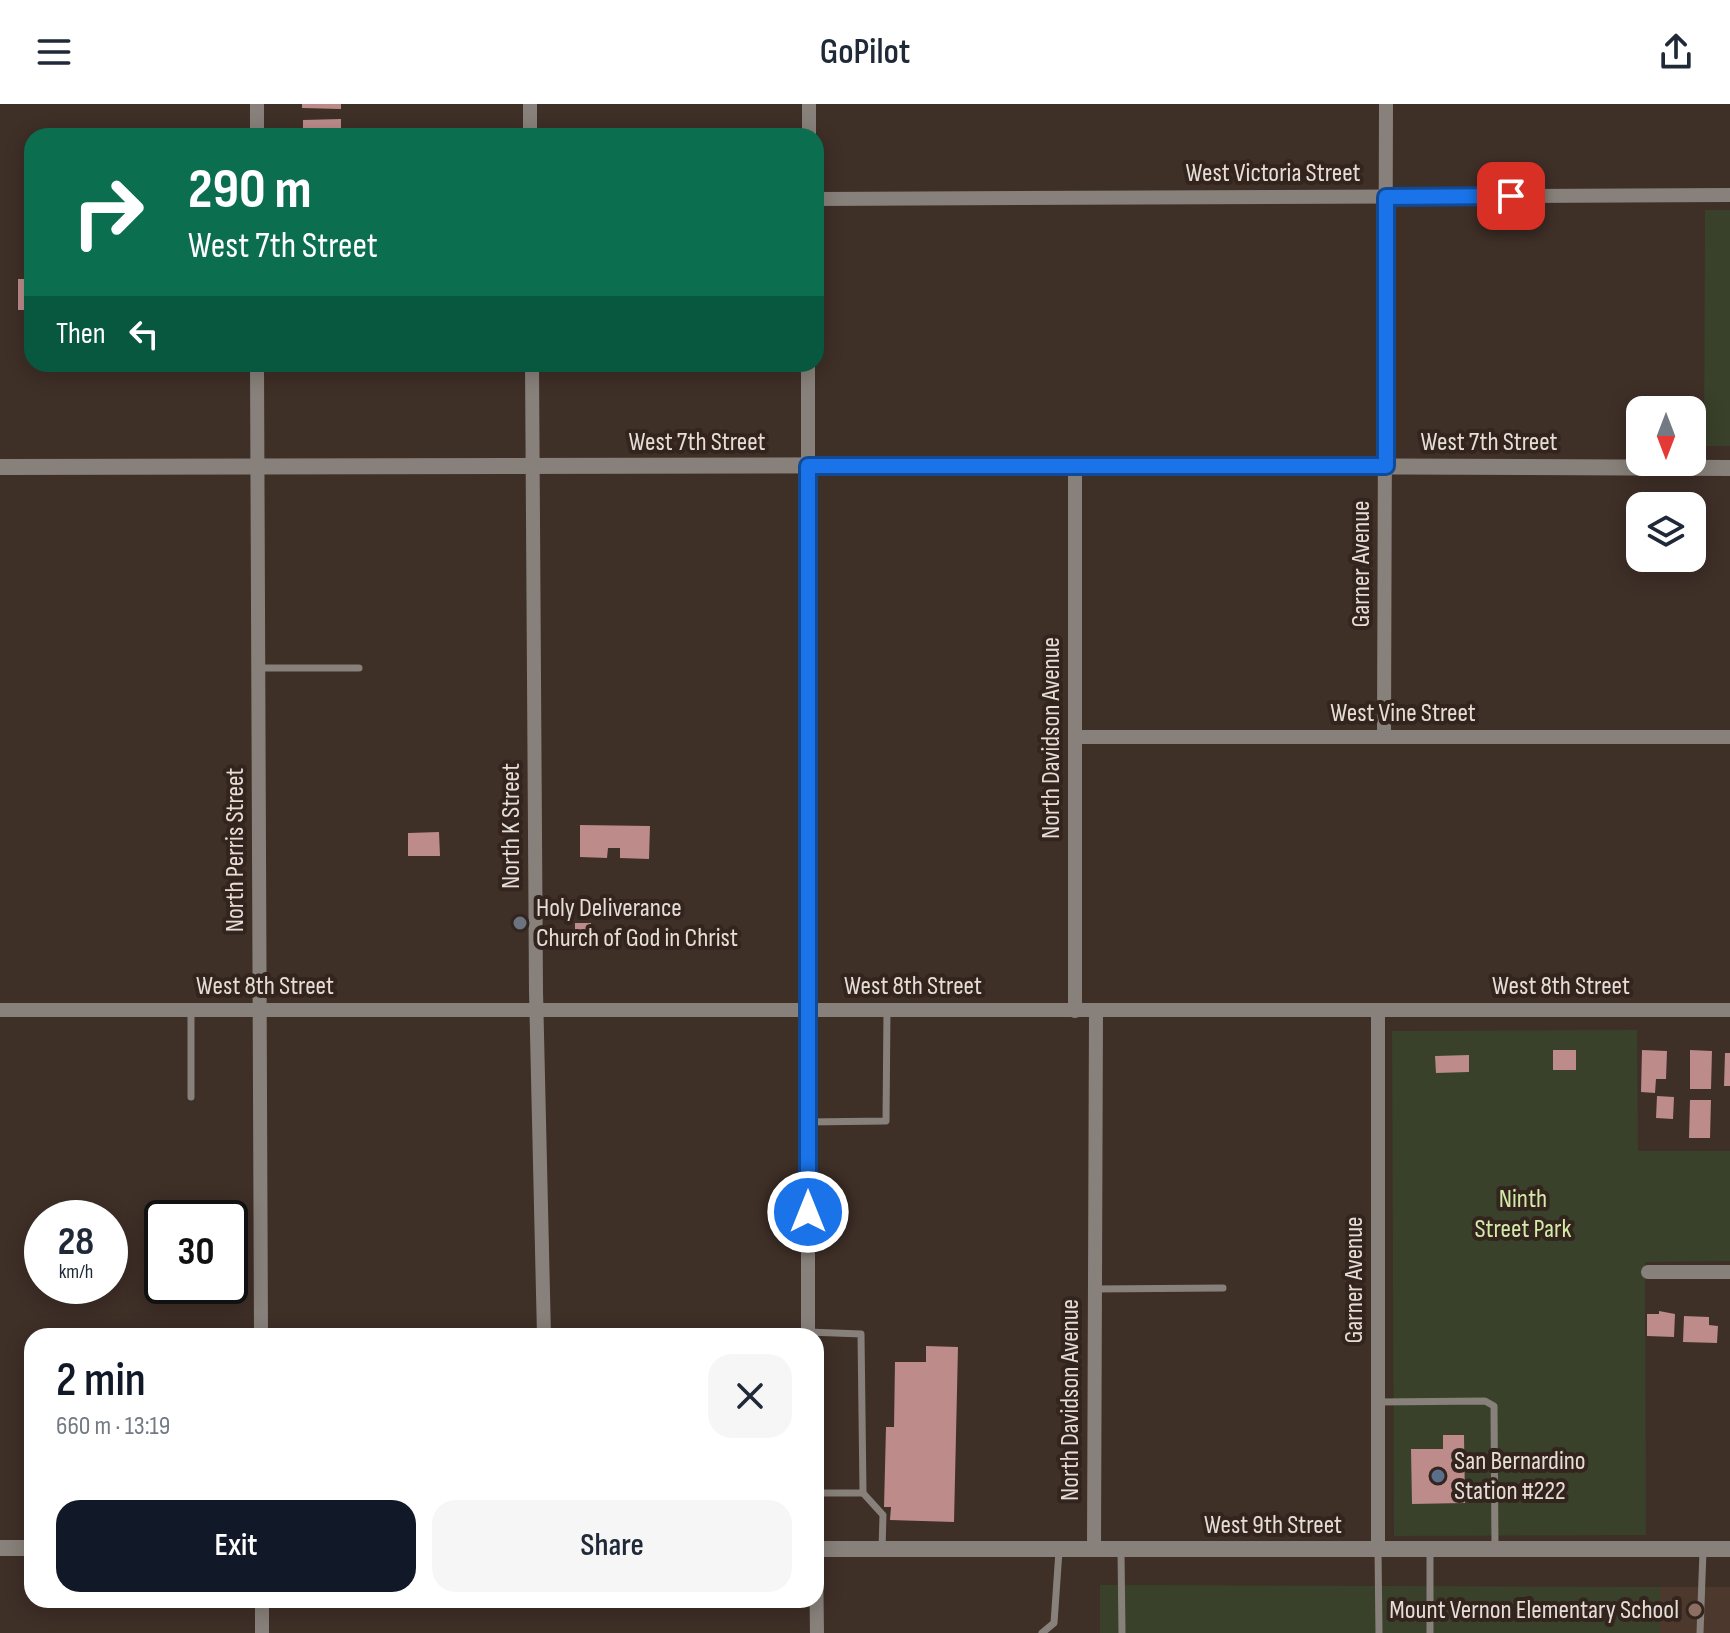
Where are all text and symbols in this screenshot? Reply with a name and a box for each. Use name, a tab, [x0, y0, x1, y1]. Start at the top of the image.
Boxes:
icon: menu	[32, 30, 76, 74]
icon: share	[1654, 30, 1698, 74]
text: GoPilot	[820, 31, 910, 74]
text: 290 m	[188, 157, 312, 224]
street label: West Victoria Street	[1186, 158, 1361, 189]
icon: right	[56, 160, 160, 264]
pin	[1477, 162, 1545, 230]
icon: arrive	[1489, 174, 1533, 218]
text: West 7th Street	[188, 225, 378, 268]
icon: left	[122, 312, 166, 356]
text: Then	[56, 316, 106, 352]
north arrow	[1626, 396, 1706, 476]
map controls	[1626, 396, 1706, 572]
street label: West 7th Street	[628, 427, 766, 458]
street label: West 7th Street	[1420, 427, 1558, 458]
button: layers	[1626, 492, 1706, 572]
street label: Garner Avenue	[1346, 500, 1377, 628]
street label: North Davidson Avenue	[1036, 637, 1067, 839]
street label: West Vine Street	[1330, 698, 1476, 729]
street label: North K Street	[496, 763, 527, 889]
street label: North Perris Street	[220, 768, 251, 932]
place label: Holy Deliverance Church of God in Christ	[536, 893, 738, 954]
marker: Holy Deliverance Church of God in Christ	[511, 914, 529, 932]
street label: West 8th Street	[196, 971, 334, 1002]
street label: West 8th Street	[844, 971, 982, 1002]
street label: West 8th Street	[1492, 971, 1630, 1002]
position arrow	[766, 1170, 850, 1254]
park label: Ninth Street Park	[1474, 1184, 1572, 1245]
speed limit sign: 30	[144, 1200, 248, 1304]
street label: Garner Avenue	[1339, 1216, 1370, 1344]
text: 28	[58, 1218, 94, 1266]
text: km/h	[59, 1260, 93, 1284]
street label: North Davidson Avenue	[1055, 1299, 1086, 1501]
text: 2 min	[56, 1352, 146, 1409]
button: close	[708, 1354, 792, 1438]
text: 660 m · 13:19	[56, 1411, 170, 1442]
place label: San Bernardino Station #222	[1454, 1446, 1586, 1507]
marker: San Bernardino Station #222	[1429, 1467, 1447, 1485]
button: Exit	[56, 1500, 416, 1592]
button: Share	[432, 1500, 792, 1592]
street label: West 9th Street	[1204, 1510, 1342, 1541]
place label: Mount Vernon Elementary School	[1389, 1595, 1679, 1626]
marker: Mount Vernon Elementary School	[1686, 1601, 1704, 1619]

